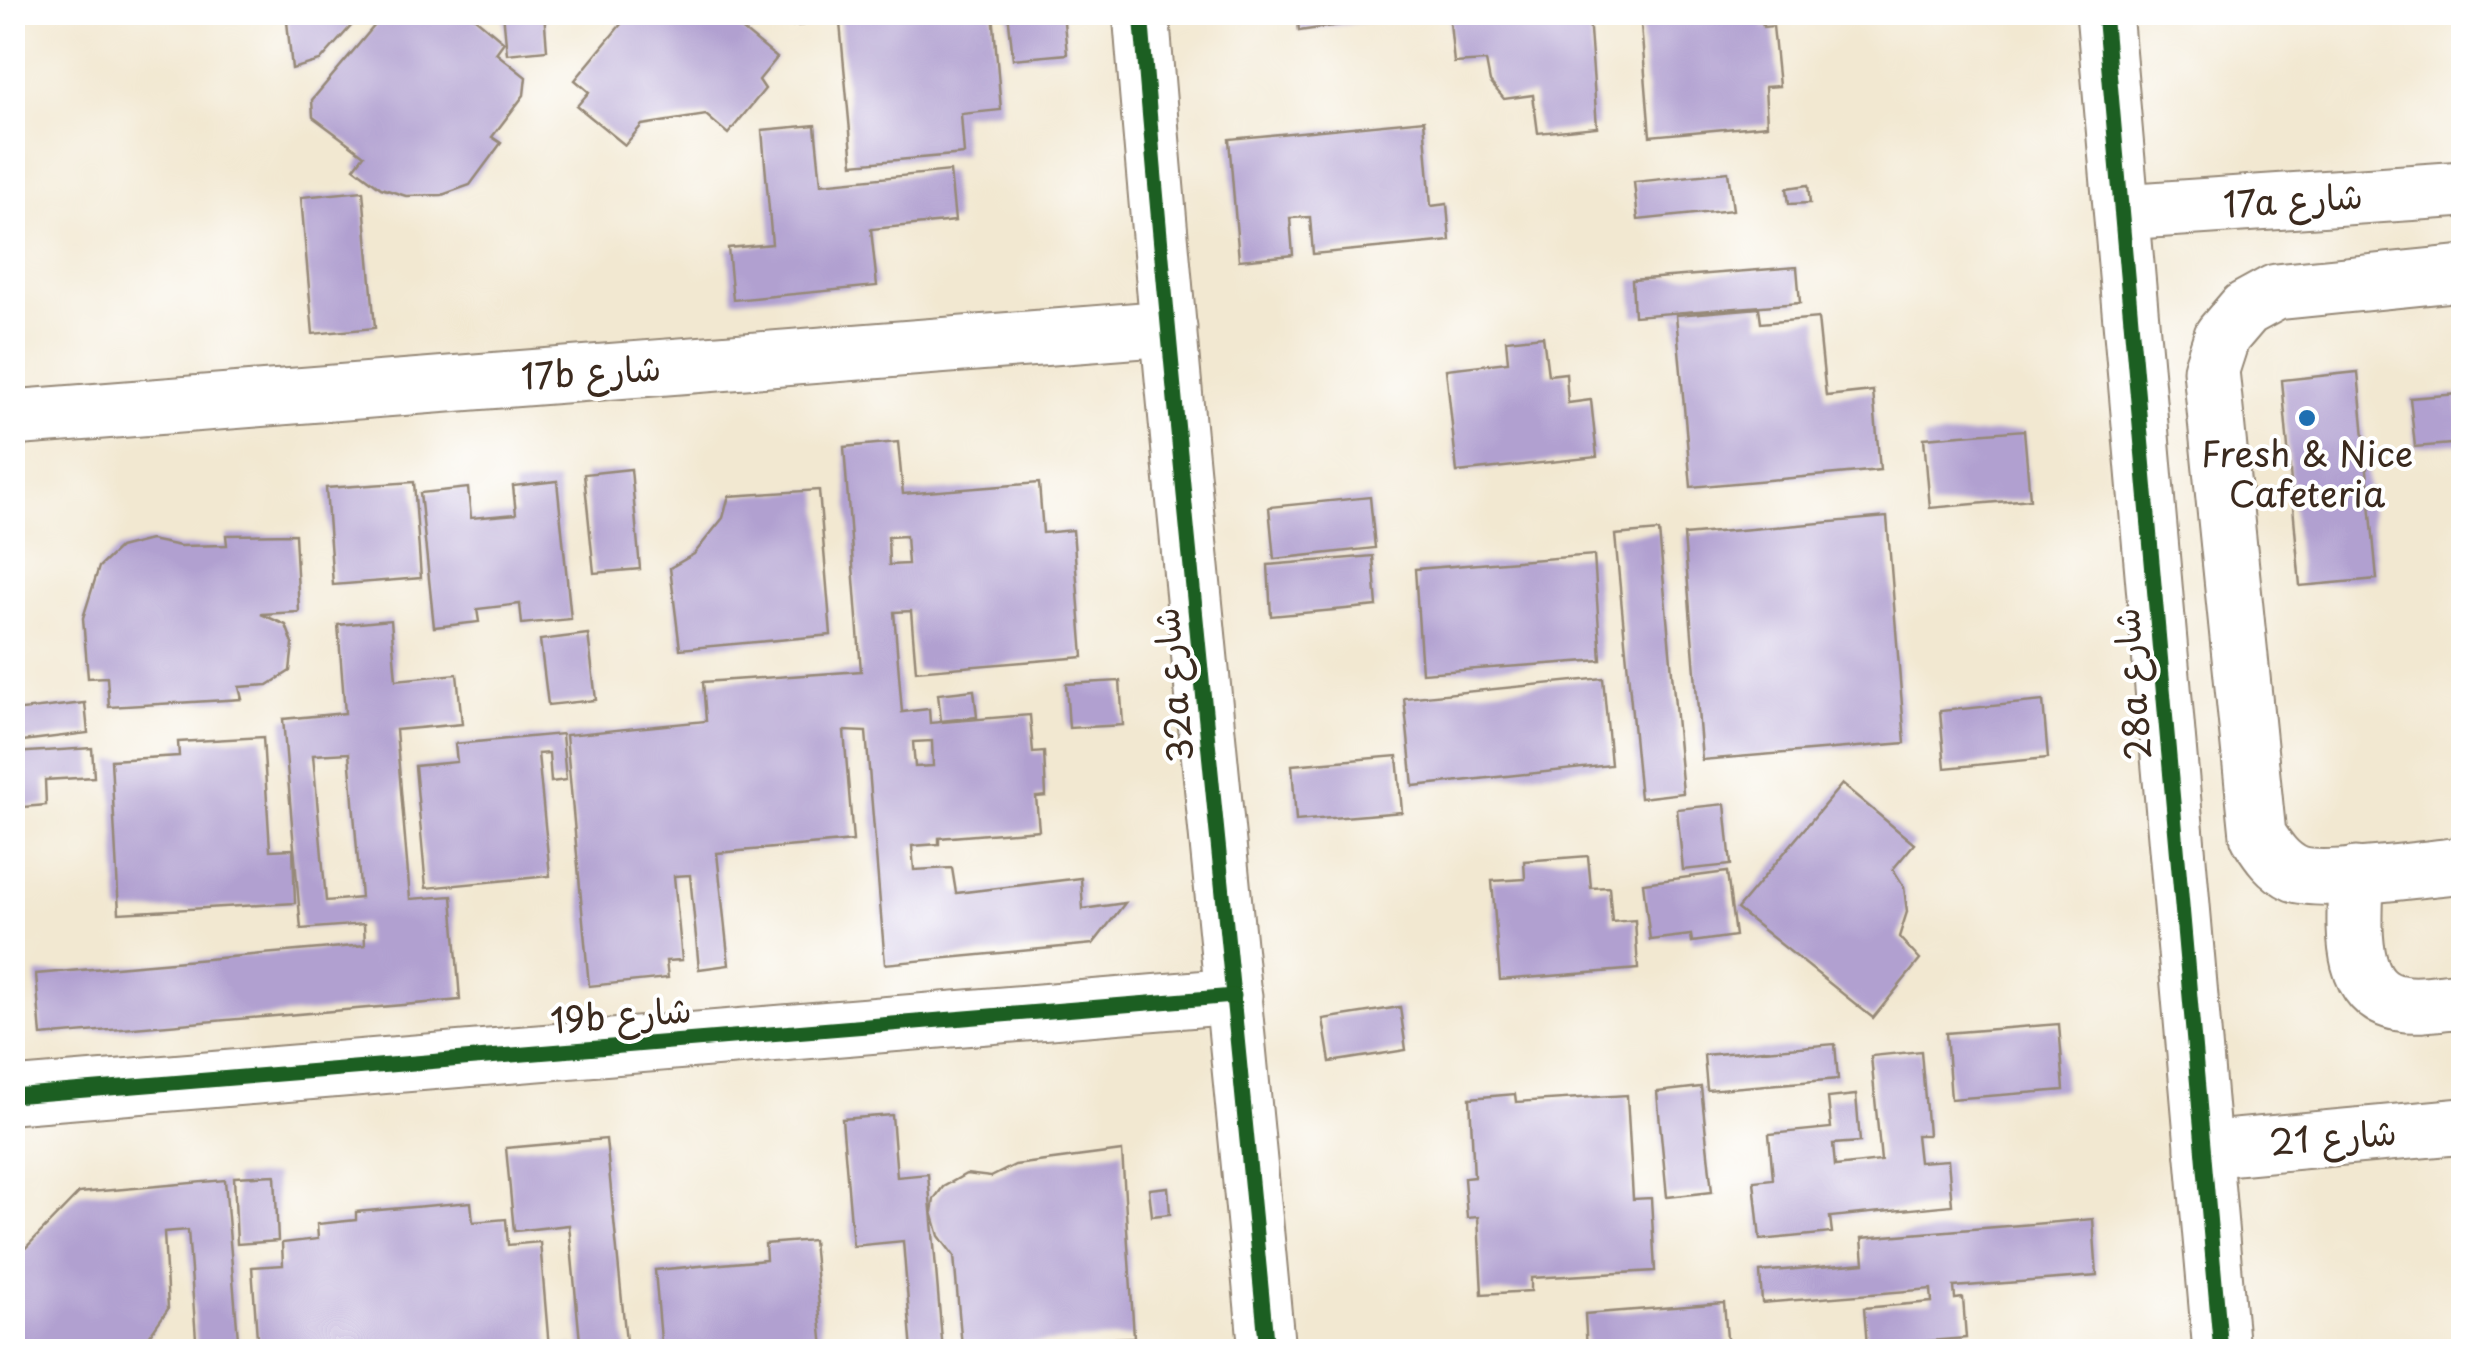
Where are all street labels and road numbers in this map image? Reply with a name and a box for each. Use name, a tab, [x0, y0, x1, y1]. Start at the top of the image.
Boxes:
street label: 17a شارع	[2221, 167, 2364, 231]
street label: 17b شارع	[519, 339, 663, 403]
street label: 32a شارع	[1137, 605, 1207, 765]
street label: 28a شارع	[2097, 606, 2165, 762]
street label: 19b شارع	[548, 981, 694, 1047]
street label: شارع 21	[2267, 1104, 2399, 1168]

